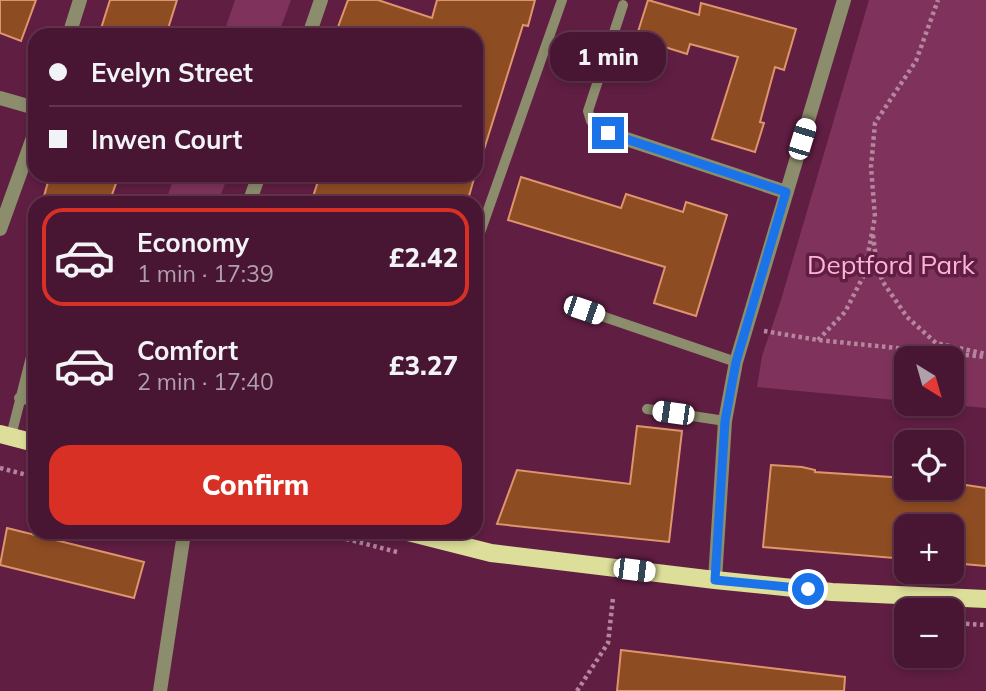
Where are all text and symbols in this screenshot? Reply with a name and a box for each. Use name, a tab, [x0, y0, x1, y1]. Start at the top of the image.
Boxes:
callout: 1 min	[550, 32, 666, 80]
text: 1 min	[577, 42, 639, 71]
text: Evelyn Street	[91, 56, 253, 89]
car	[786, 116, 819, 162]
route end	[592, 117, 624, 149]
text: Inwen Court	[91, 123, 242, 156]
icon: car	[53, 226, 116, 289]
text: Economy	[137, 226, 249, 259]
text: £2.42	[389, 241, 458, 274]
park label: Deptford Park	[807, 248, 976, 281]
text: 1 min · 17:39	[137, 259, 274, 288]
car	[561, 293, 608, 327]
icon: car	[53, 334, 116, 397]
text: Comfort	[137, 334, 238, 367]
north arrow	[894, 346, 964, 416]
map controls	[894, 346, 964, 668]
text: £3.27	[389, 349, 458, 382]
text: 2 min · 17:40	[137, 367, 274, 396]
car	[651, 400, 696, 426]
button: locate	[894, 430, 964, 500]
button: Confirm	[49, 445, 462, 525]
button: +	[894, 514, 964, 584]
car	[612, 557, 657, 583]
route start	[792, 573, 824, 605]
button: −	[894, 598, 964, 668]

